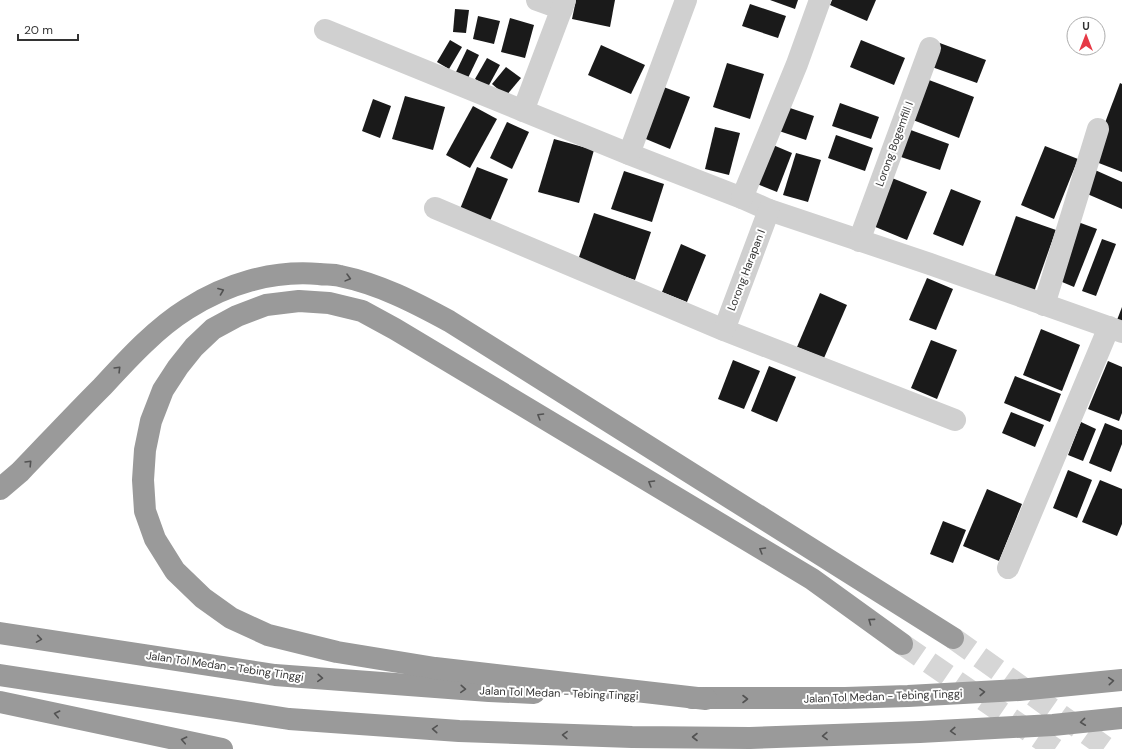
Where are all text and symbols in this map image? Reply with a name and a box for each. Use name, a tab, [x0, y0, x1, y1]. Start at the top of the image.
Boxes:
scale bar	[18, 16, 78, 42]
north arrow	[1066, 16, 1106, 56]
text: U	[1082, 19, 1090, 33]
text: 20 m	[24, 22, 53, 38]
street label: Lorong Bogemfill I	[872, 100, 916, 188]
street label: Lorong Harapan I	[724, 227, 768, 313]
one-way arrow	[344, 273, 351, 282]
one-way arrow	[217, 287, 224, 295]
one-way arrow	[113, 366, 121, 374]
one-way arrow	[537, 413, 544, 420]
one-way arrow	[24, 460, 32, 468]
one-way arrow	[648, 480, 655, 487]
one-way arrow	[759, 547, 766, 554]
one-way arrow	[868, 619, 875, 626]
one-way arrow	[35, 634, 42, 643]
street label: Jalan Tol Medan - Tebing Tinggi	[145, 648, 305, 684]
one-way arrow	[317, 674, 323, 683]
one-way arrow	[1108, 677, 1114, 686]
street label: Jalan Tol Medan - Tebing Tinggi	[479, 683, 639, 703]
one-way arrow	[460, 685, 466, 694]
street label: Jalan Tol Medan - Tebing Tinggi	[803, 686, 963, 706]
one-way arrow	[979, 688, 985, 696]
one-way arrow	[742, 695, 748, 703]
one-way arrow	[53, 710, 60, 718]
one-way arrow	[1080, 717, 1086, 726]
one-way arrow	[432, 725, 438, 734]
one-way arrow	[950, 726, 957, 735]
one-way arrow	[562, 730, 568, 739]
one-way arrow	[822, 731, 828, 740]
one-way arrow	[692, 733, 698, 741]
one-way arrow	[181, 737, 187, 745]

